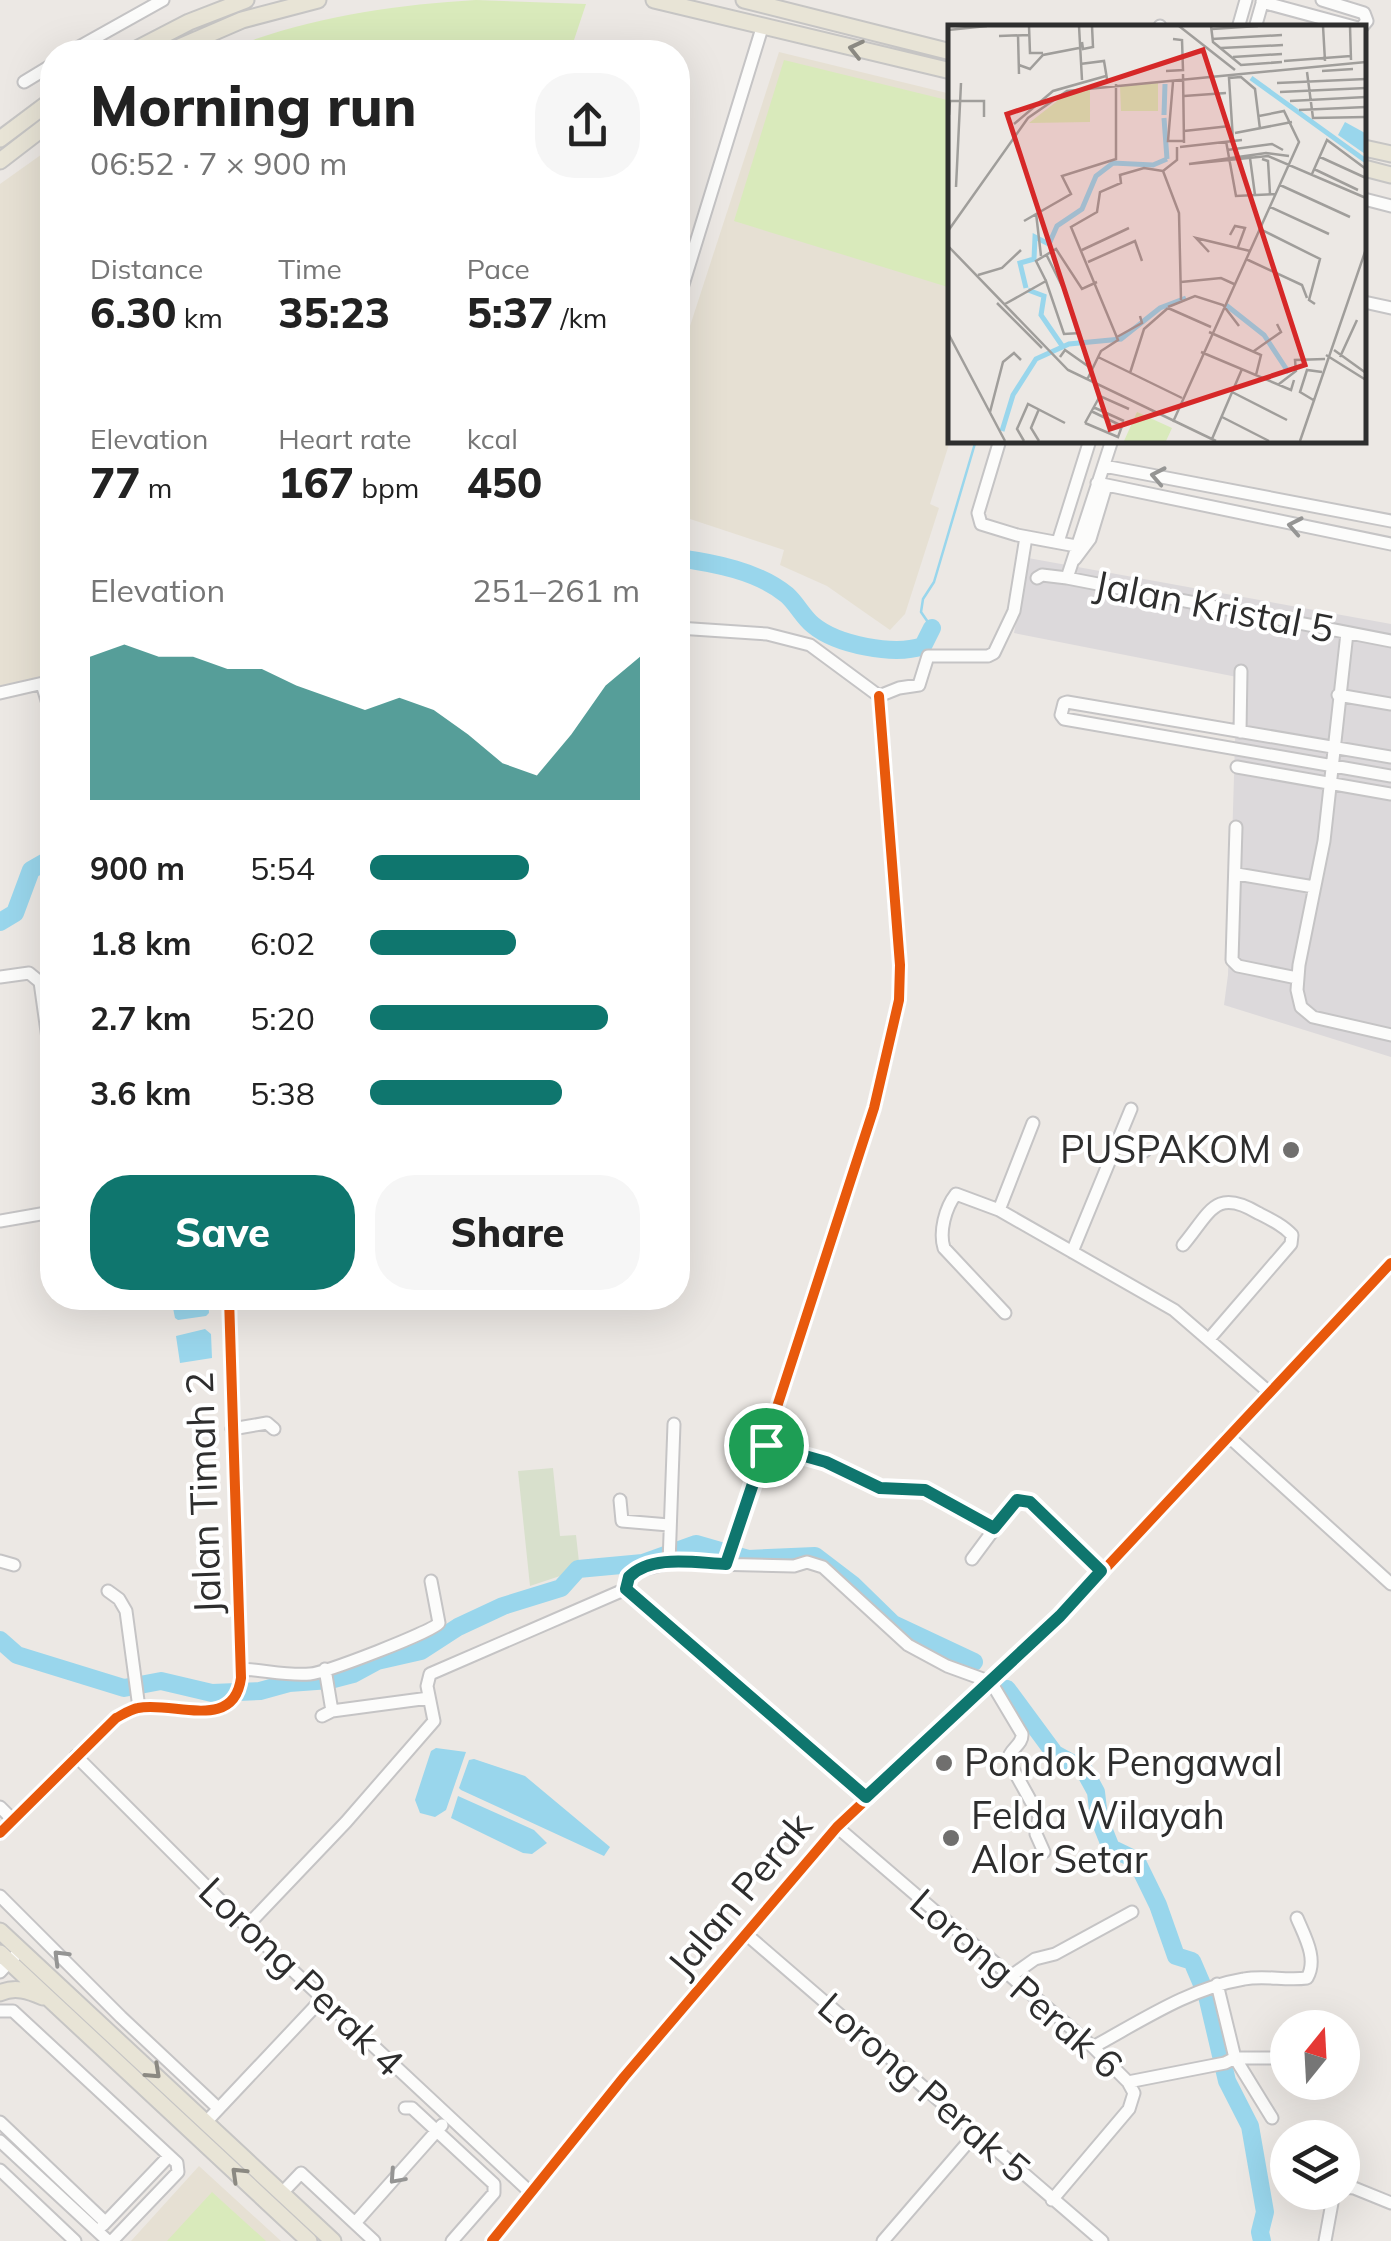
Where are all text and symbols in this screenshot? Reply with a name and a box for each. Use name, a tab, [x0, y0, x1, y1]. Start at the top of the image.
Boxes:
inset map	[948, 25, 1366, 442]
one-way arrow	[848, 40, 865, 61]
text: Morning run	[90, 71, 417, 140]
button: share	[535, 73, 640, 178]
text: 06:52 · 7 × 900 m	[90, 143, 347, 183]
text: Distance	[90, 251, 203, 286]
text: Time	[278, 251, 342, 286]
text: Pace	[467, 251, 530, 286]
text: 6.30	[90, 286, 177, 339]
text: 35:23	[278, 286, 390, 339]
text: 5:37	[467, 286, 553, 339]
text: km	[177, 300, 223, 335]
text: /km	[553, 300, 607, 335]
text: Elevation	[90, 421, 208, 456]
text: Heart rate	[278, 421, 412, 456]
text: kcal	[467, 421, 518, 456]
text: 77	[90, 456, 140, 509]
text: 167	[278, 456, 354, 509]
text: 450	[467, 456, 542, 509]
one-way arrow	[1150, 466, 1166, 487]
text: m	[140, 470, 172, 505]
text: bpm	[354, 470, 419, 505]
one-way arrow	[1287, 516, 1304, 537]
street label: Jalan Kristal 5	[1090, 559, 1338, 653]
text: Elevation	[90, 570, 225, 610]
text: 251–261 m	[472, 570, 640, 610]
text: 900 m	[90, 848, 185, 888]
text: 5:54	[250, 848, 315, 888]
text: 1.8 km	[90, 923, 192, 963]
text: 6:02	[250, 923, 315, 963]
text: 2.7 km	[90, 998, 192, 1038]
text: 5:20	[250, 998, 315, 1038]
text: 3.6 km	[90, 1073, 192, 1113]
text: 5:38	[250, 1073, 315, 1113]
place label: PUSPAKOM	[1060, 1125, 1271, 1173]
marker: PUSPAKOM	[1280, 1139, 1302, 1161]
button: Save	[90, 1175, 355, 1290]
button: Share	[375, 1175, 640, 1290]
street label: Jalan Timah 2	[175, 1371, 231, 1615]
pin	[724, 1403, 809, 1488]
icon: arrive	[739, 1418, 794, 1473]
place label: Pondok Pengawal	[964, 1738, 1283, 1786]
marker: Pondok Pengawal	[933, 1752, 955, 1774]
place label: Felda Wilayah Alor Setar	[971, 1791, 1225, 1883]
street label: Jalan Perak	[657, 1802, 822, 1986]
marker: Felda Wilayah Alor Setar	[940, 1827, 962, 1849]
street label: Lorong Perak 4	[189, 1867, 414, 2086]
street label: Lorong Perak 6	[901, 1878, 1133, 2089]
one-way arrow	[53, 1951, 71, 1969]
street label: Lorong Perak 5	[809, 1982, 1041, 2193]
north arrow	[1270, 2010, 1360, 2100]
map controls	[1270, 2010, 1360, 2210]
one-way arrow	[142, 2061, 161, 2079]
button: layers	[1270, 2120, 1360, 2210]
one-way arrow	[390, 2165, 408, 2184]
one-way arrow	[232, 2168, 250, 2186]

